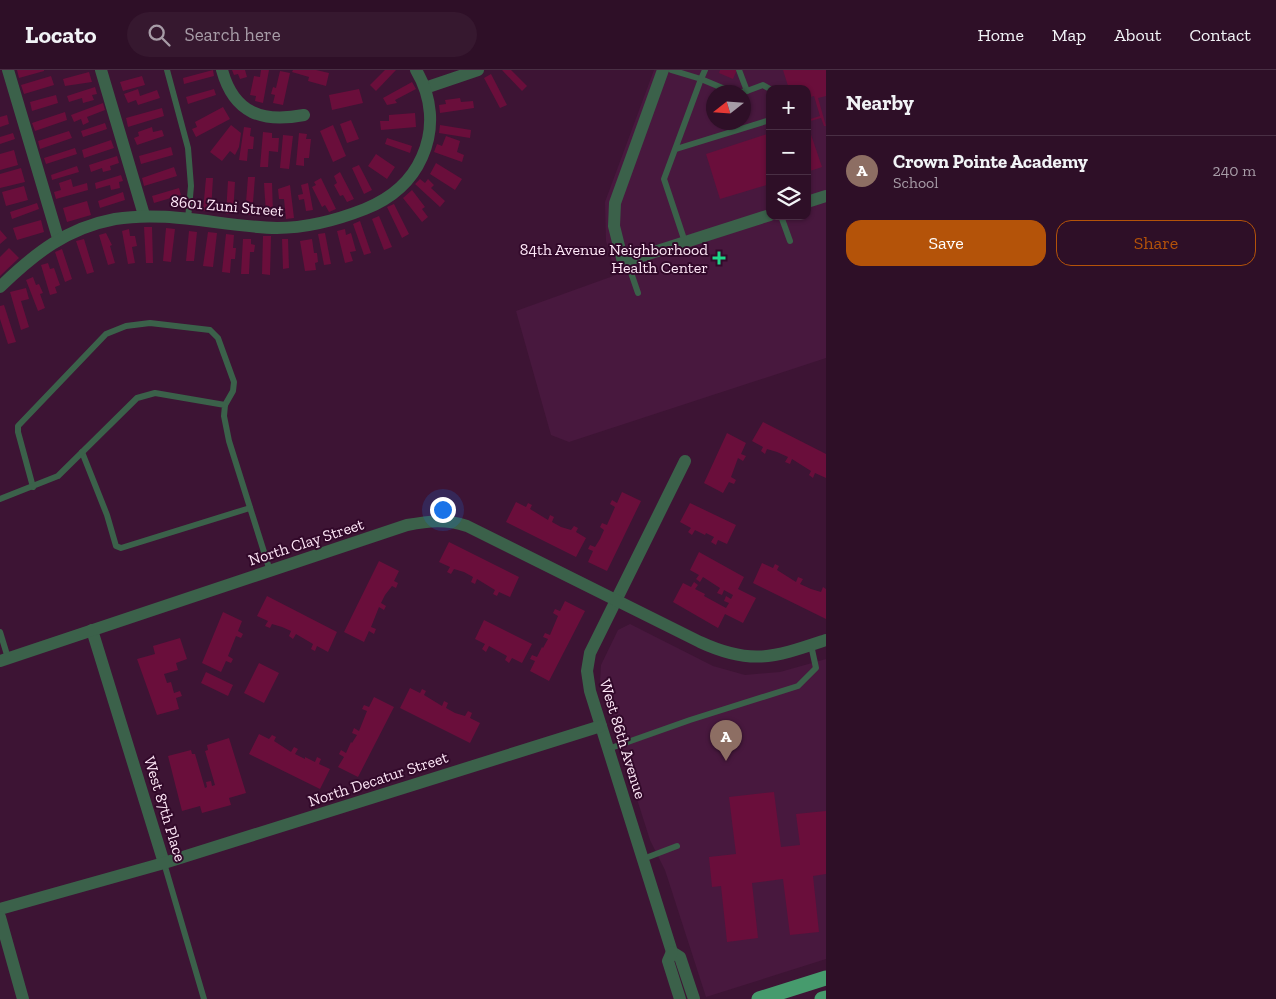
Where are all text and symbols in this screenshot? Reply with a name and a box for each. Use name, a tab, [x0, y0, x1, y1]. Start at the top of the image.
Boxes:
search box	[127, 12, 477, 57]
text: Locato	[25, 20, 97, 49]
icon: search	[145, 21, 173, 49]
text: Search here	[185, 23, 281, 46]
text: Home	[977, 24, 1024, 46]
text: Map	[1052, 24, 1086, 46]
text: About	[1114, 24, 1161, 46]
text: Contact	[1189, 24, 1251, 46]
north arrow	[706, 85, 751, 130]
map controls	[766, 85, 811, 220]
button: +	[766, 85, 811, 130]
text: Nearby	[846, 90, 914, 115]
button: −	[766, 130, 811, 175]
text: Crown Pointe Academy	[893, 150, 1088, 173]
text: A	[857, 161, 868, 180]
text: 240 m	[1212, 161, 1256, 180]
text: School	[893, 173, 939, 192]
button: layers	[766, 175, 811, 220]
street label: 8601 Zuni Street	[170, 192, 284, 220]
button: Save	[846, 220, 1046, 266]
button: Share	[1056, 220, 1256, 266]
place label: 84th Avenue Neighborhood Health Center	[520, 240, 708, 277]
marker: 84th Avenue Neighborhood Health Center	[712, 251, 726, 265]
your location	[430, 497, 456, 523]
street label: North Clay Street	[246, 514, 366, 570]
street label: West 86th Avenue	[596, 677, 650, 801]
pin: A	[710, 720, 742, 761]
street label: North Decatur Street	[306, 747, 450, 811]
street label: West 87th Place	[140, 754, 190, 864]

